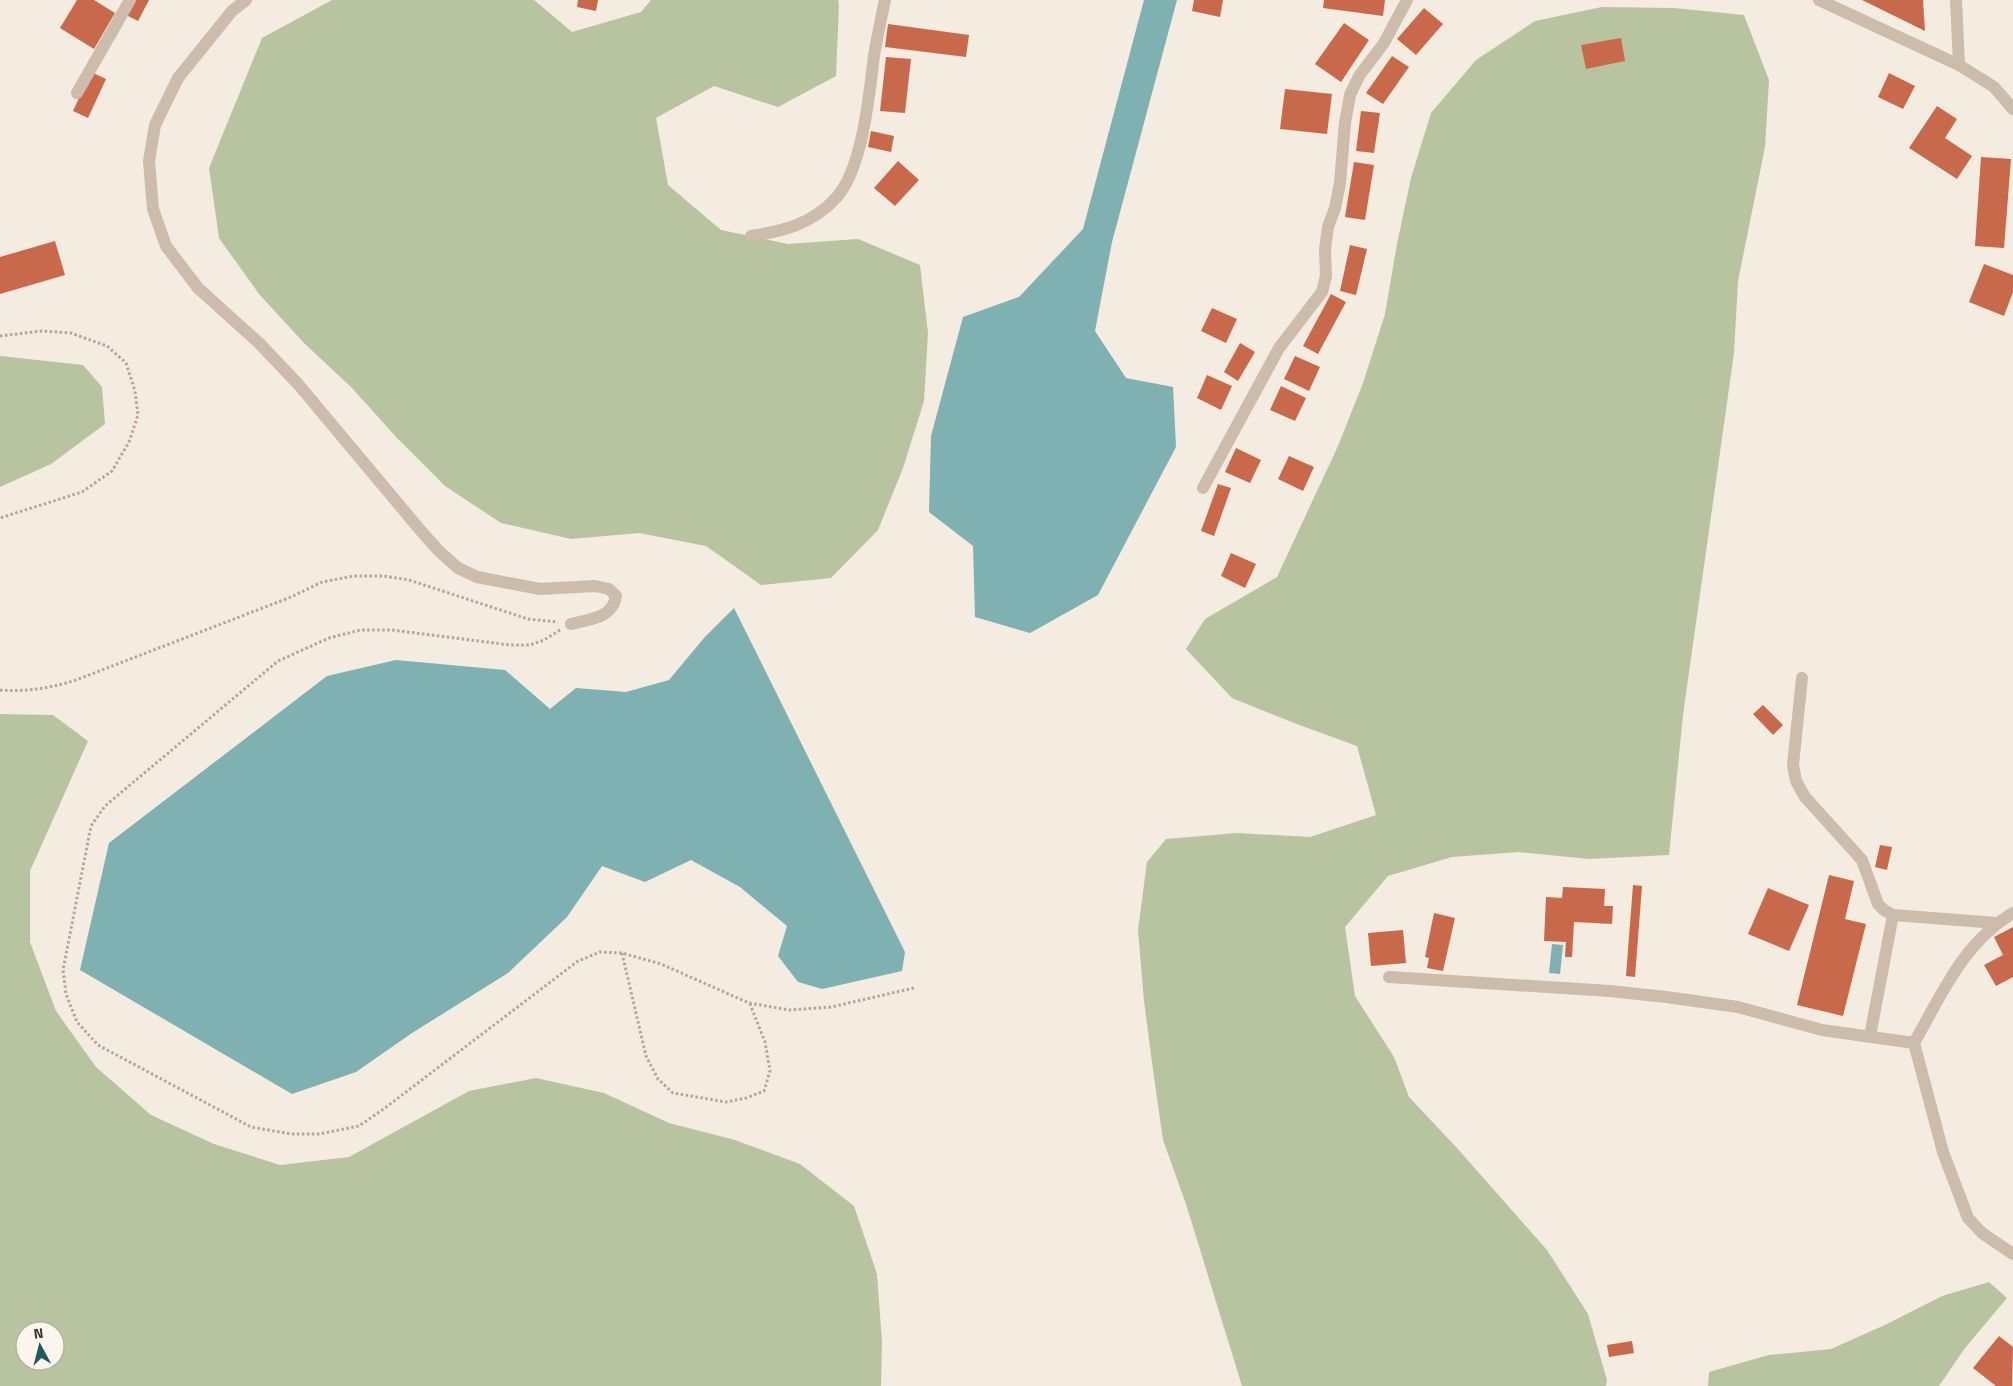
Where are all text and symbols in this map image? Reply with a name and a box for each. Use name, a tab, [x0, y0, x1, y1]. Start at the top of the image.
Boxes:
north arrow	[15, 1321, 65, 1371]
text: N	[32, 1322, 44, 1344]

